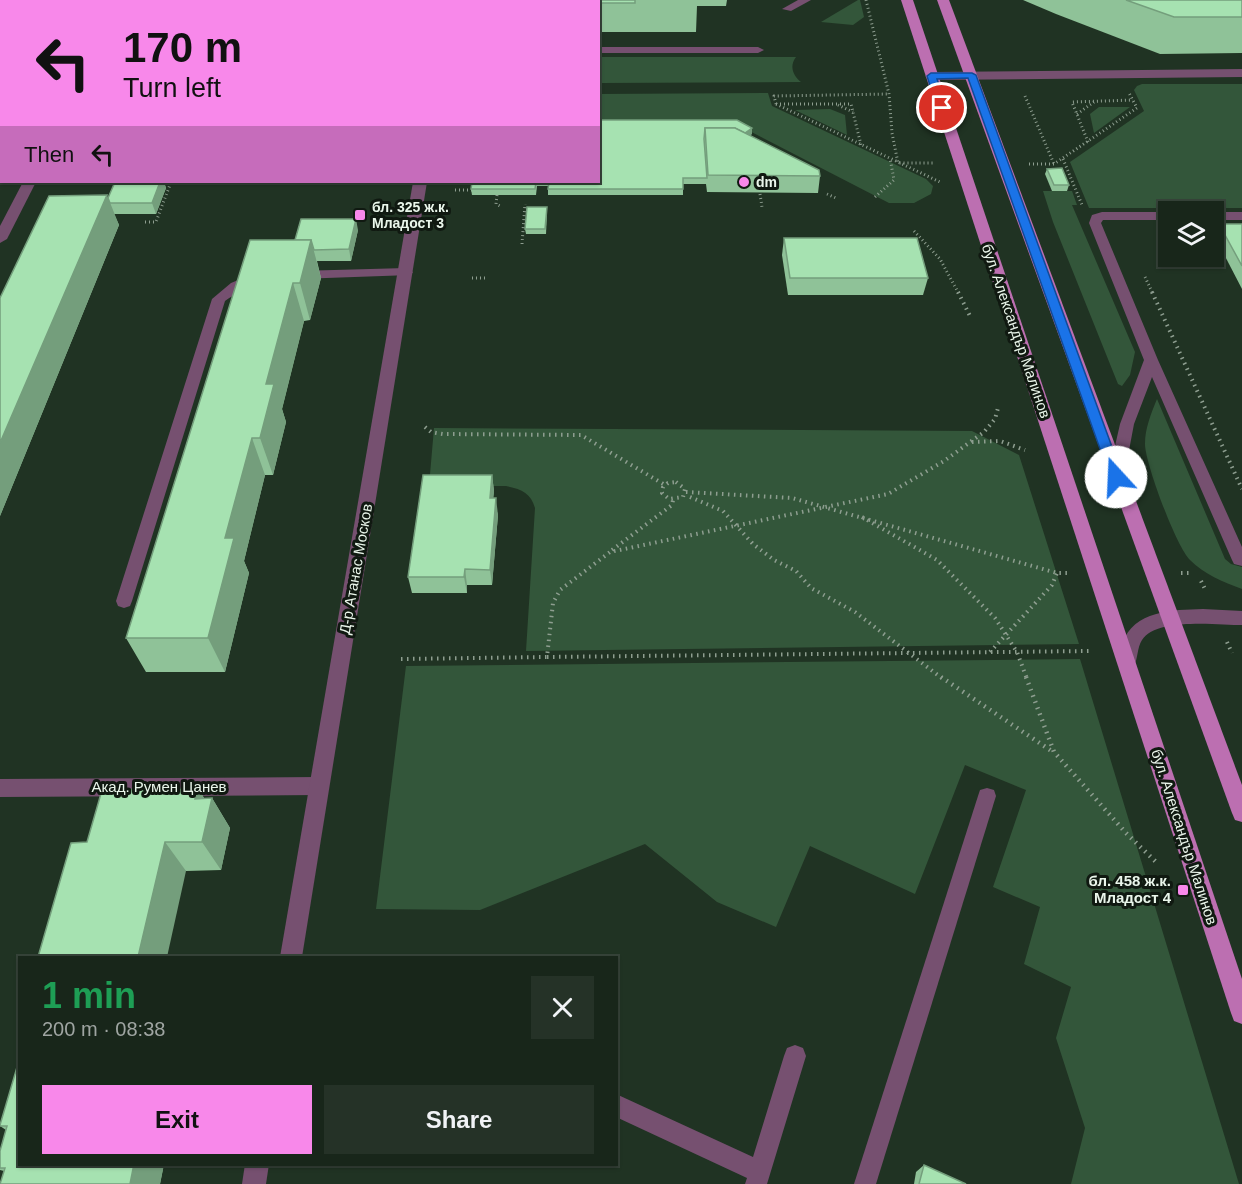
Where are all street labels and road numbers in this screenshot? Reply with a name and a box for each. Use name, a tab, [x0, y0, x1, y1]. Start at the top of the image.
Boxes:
street label: бул. Александър Малинов	[979, 241, 1054, 420]
street label: Д-р Атанас Москов	[336, 502, 375, 636]
street label: бул. Александър Малинов	[1148, 747, 1221, 927]
street label: Акад. Румен Цанев	[91, 778, 227, 795]

